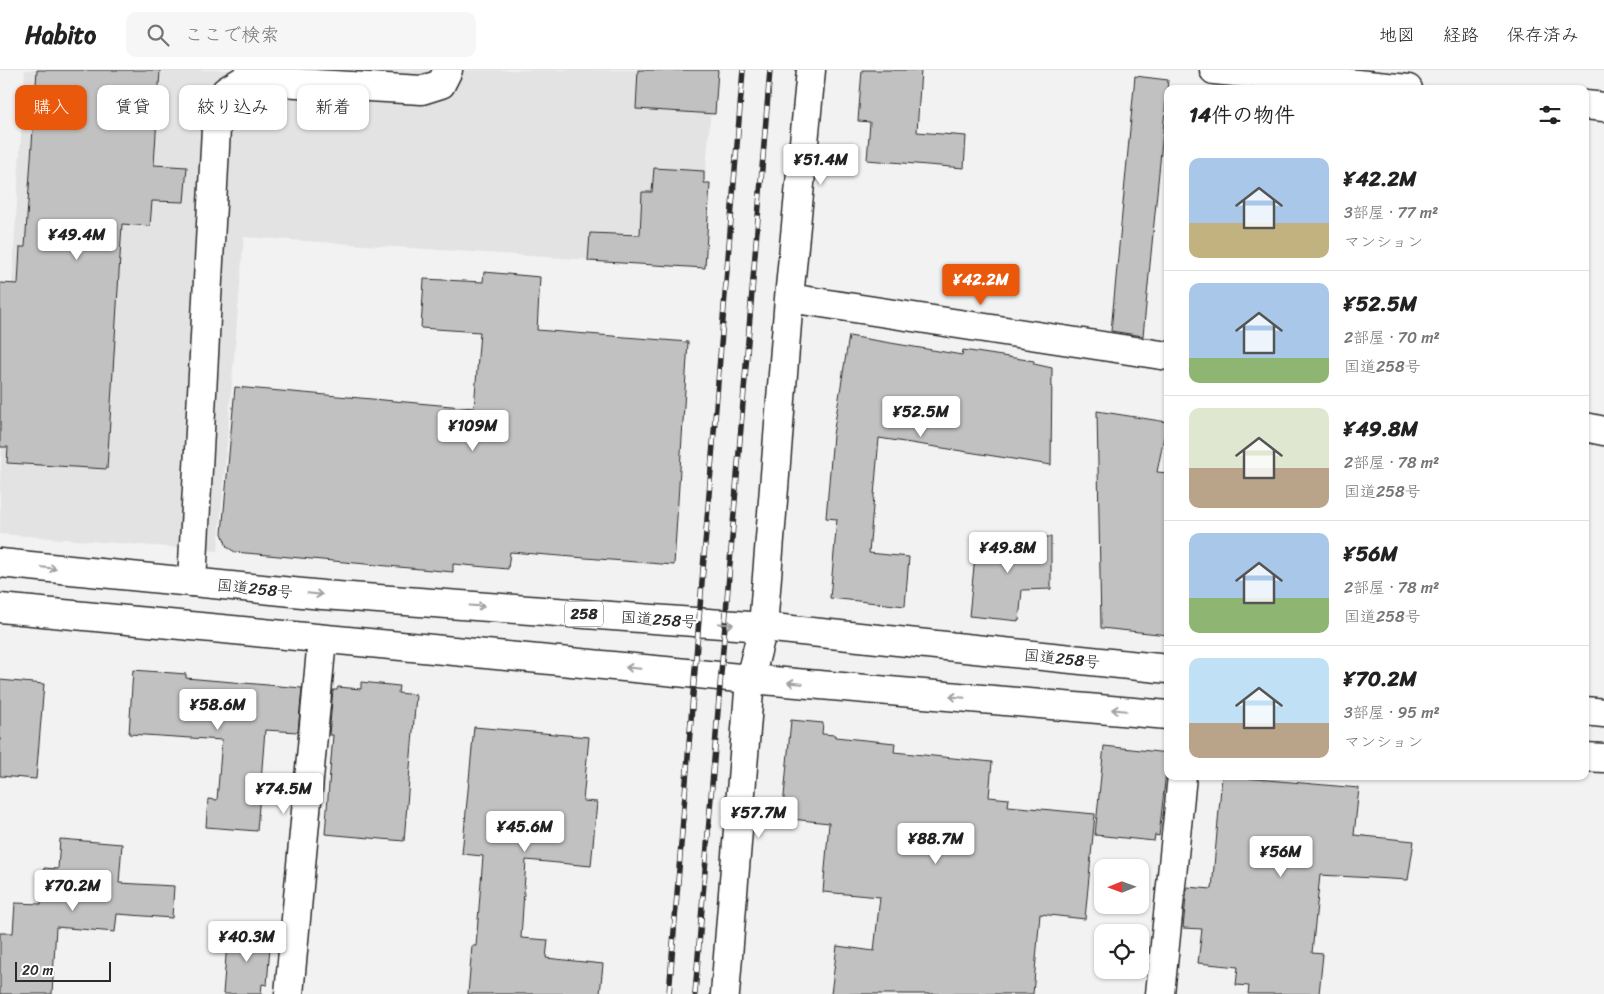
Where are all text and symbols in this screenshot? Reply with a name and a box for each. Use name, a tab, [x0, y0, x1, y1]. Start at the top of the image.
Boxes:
search box	[126, 12, 476, 57]
text: Habito	[25, 14, 96, 56]
text: ここで検索	[184, 18, 279, 51]
text: 地図	[1379, 19, 1415, 51]
text: 経路	[1443, 19, 1479, 51]
text: 保存済み	[1507, 19, 1579, 51]
icon: search	[144, 21, 172, 49]
chip: 購入	[15, 85, 87, 130]
chip: 賃貸	[97, 85, 169, 130]
chip: 絞り込み	[179, 85, 287, 130]
chip: 新着	[297, 85, 369, 130]
text: 14件の物件	[1189, 96, 1295, 134]
icon: filters	[1536, 101, 1564, 129]
pin: ¥51.4M	[780, 144, 862, 186]
text: ¥51.4M	[794, 145, 848, 174]
text: ¥42.2M	[1344, 160, 1417, 198]
icon: home	[1229, 178, 1289, 238]
text: 3部屋 · 77 m²	[1344, 198, 1438, 227]
pin: ¥49.4M	[36, 218, 118, 261]
text: ¥49.4M	[49, 220, 105, 249]
text: マンション	[1344, 227, 1423, 256]
pin: ¥42.2M	[940, 264, 1022, 306]
text: ¥42.2M	[953, 265, 1009, 294]
text: ¥52.5M	[1344, 285, 1417, 323]
icon: home	[1229, 303, 1289, 363]
text: 2部屋 · 70 m²	[1344, 323, 1440, 352]
text: 国道258号	[1344, 352, 1421, 381]
pin: ¥52.5M	[880, 396, 962, 438]
text: ¥52.5M	[893, 397, 949, 426]
pin: ¥109M	[438, 410, 508, 452]
text: ¥49.8M	[1344, 410, 1418, 448]
text: ¥109M	[449, 411, 497, 440]
icon: home	[1229, 428, 1289, 488]
text: 2部屋 · 78 m²	[1344, 448, 1439, 477]
text: 国道258号	[1344, 477, 1421, 506]
pin: ¥49.8M	[967, 532, 1049, 574]
text: ¥49.8M	[980, 533, 1036, 562]
text: ¥56M	[1344, 535, 1398, 573]
icon: home	[1229, 553, 1289, 613]
one-way arrow	[40, 563, 56, 573]
street label: 国道258号	[215, 570, 295, 607]
text: 2部屋 · 78 m²	[1344, 573, 1439, 602]
one-way arrow	[306, 589, 322, 599]
one-way arrow	[469, 602, 485, 611]
road number: 258	[565, 602, 603, 626]
street label: 国道258号	[620, 602, 698, 637]
text: 国道258号	[1344, 602, 1421, 631]
one-way arrow	[718, 620, 734, 629]
street label: 国道258号	[1022, 640, 1102, 677]
text: ¥70.2M	[1344, 660, 1417, 698]
one-way arrow	[626, 664, 642, 673]
one-way arrow	[787, 678, 803, 688]
icon: home	[1229, 678, 1289, 738]
pin: ¥58.6M	[177, 688, 259, 731]
text: ¥58.6M	[190, 690, 246, 719]
one-way arrow	[949, 692, 965, 702]
text: 3部屋 · 95 m²	[1344, 698, 1440, 727]
one-way arrow	[1111, 706, 1127, 715]
text: マンション	[1344, 727, 1423, 756]
pin: ¥74.5M	[243, 772, 325, 815]
text: ¥74.5M	[256, 774, 312, 803]
pin: ¥57.7M	[718, 796, 800, 839]
text: ¥57.7M	[732, 798, 786, 827]
pin: ¥45.6M	[484, 810, 566, 853]
text: ¥45.6M	[497, 812, 553, 841]
pin: ¥88.7M	[895, 822, 977, 865]
text: ¥88.7M	[908, 824, 964, 853]
pin: ¥56M	[1251, 836, 1311, 878]
text: ¥56M	[1261, 837, 1301, 866]
north arrow	[1094, 859, 1149, 914]
map controls	[1094, 859, 1149, 979]
pin: ¥70.2M	[32, 870, 114, 912]
text: ¥70.2M	[45, 871, 101, 900]
pin: ¥40.3M	[206, 920, 288, 963]
text: ¥40.3M	[219, 922, 275, 951]
button: locate	[1094, 924, 1149, 979]
text: 20 m	[22, 958, 53, 983]
scale bar	[15, 959, 111, 982]

